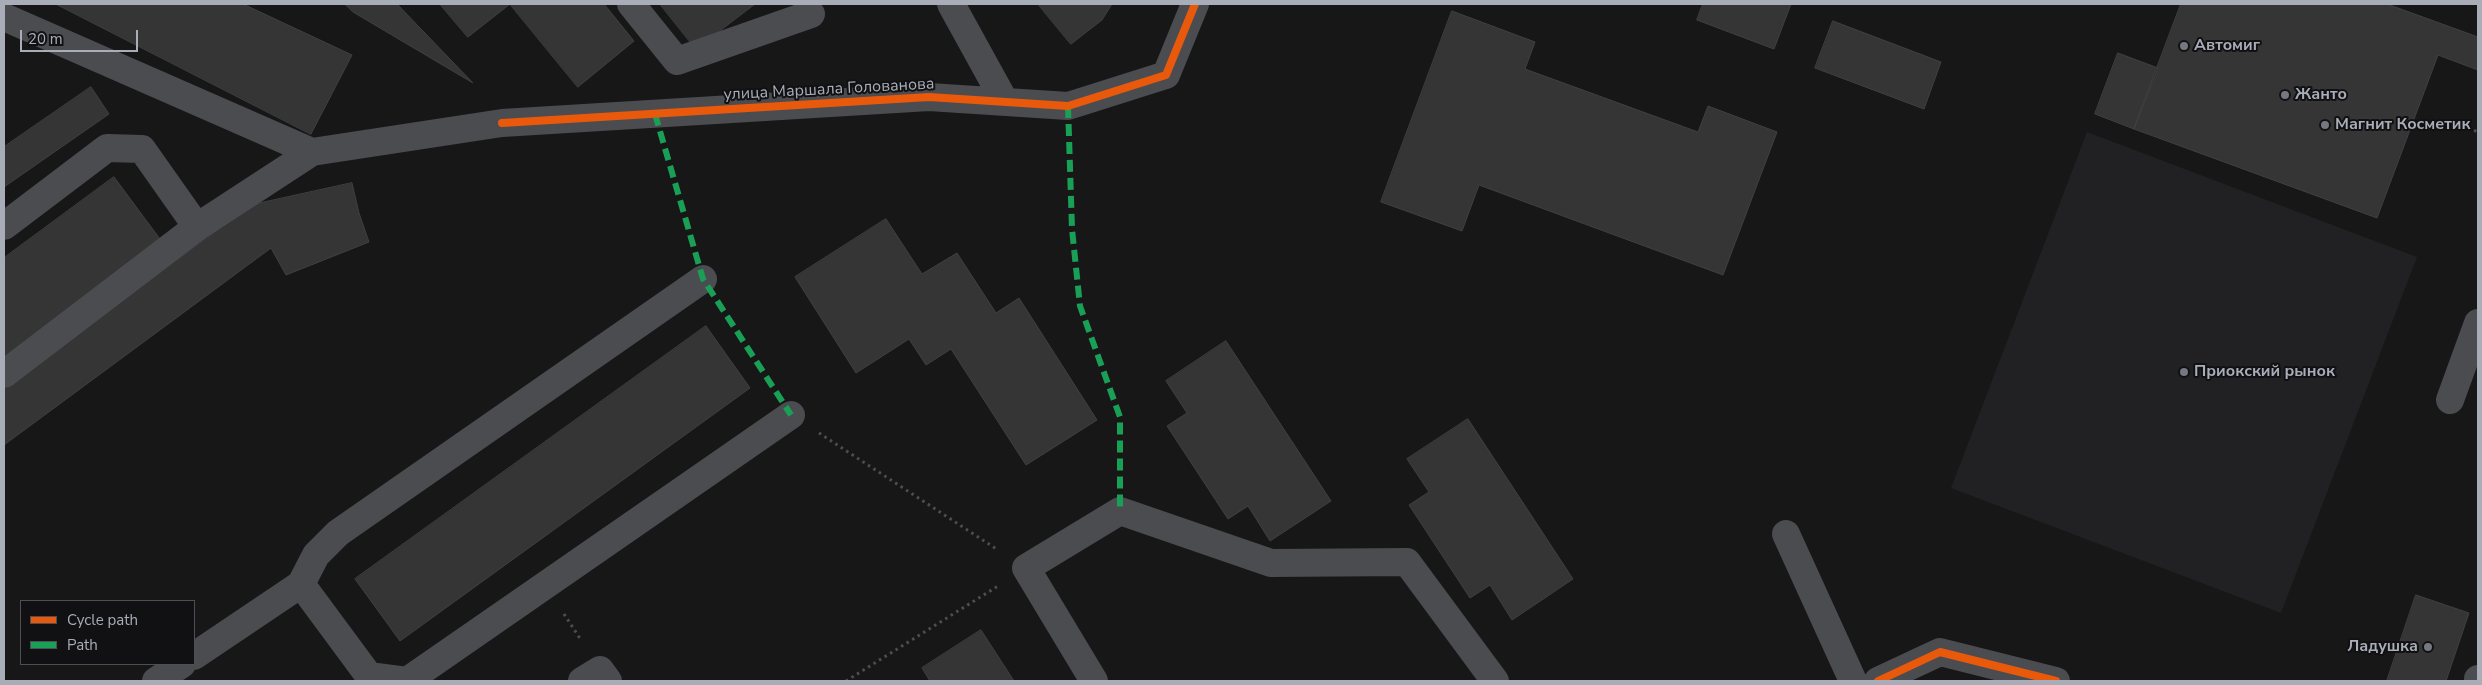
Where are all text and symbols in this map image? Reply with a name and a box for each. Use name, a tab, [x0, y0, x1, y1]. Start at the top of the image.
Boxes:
scale bar	[22, 20, 140, 52]
text: 20 m	[28, 29, 63, 49]
place label: Автомиг	[2194, 36, 2260, 56]
marker: Автомиг	[2178, 40, 2190, 52]
street label: улица Маршала Голованова	[723, 75, 935, 105]
place label: Жанто	[2295, 85, 2347, 105]
marker: Жанто	[2279, 89, 2291, 101]
place label: Магнит Косметик	[2335, 115, 2470, 135]
marker: Магнит Косметик	[2319, 119, 2331, 131]
place label: Приокский рынок	[2194, 362, 2335, 382]
marker: Приокский рынок	[2178, 366, 2190, 378]
legend	[20, 600, 195, 665]
text: Cycle path	[67, 610, 138, 630]
text: Path	[67, 635, 98, 655]
place label: Ладушка	[2347, 637, 2418, 657]
marker: Ладушка	[2422, 641, 2434, 653]

